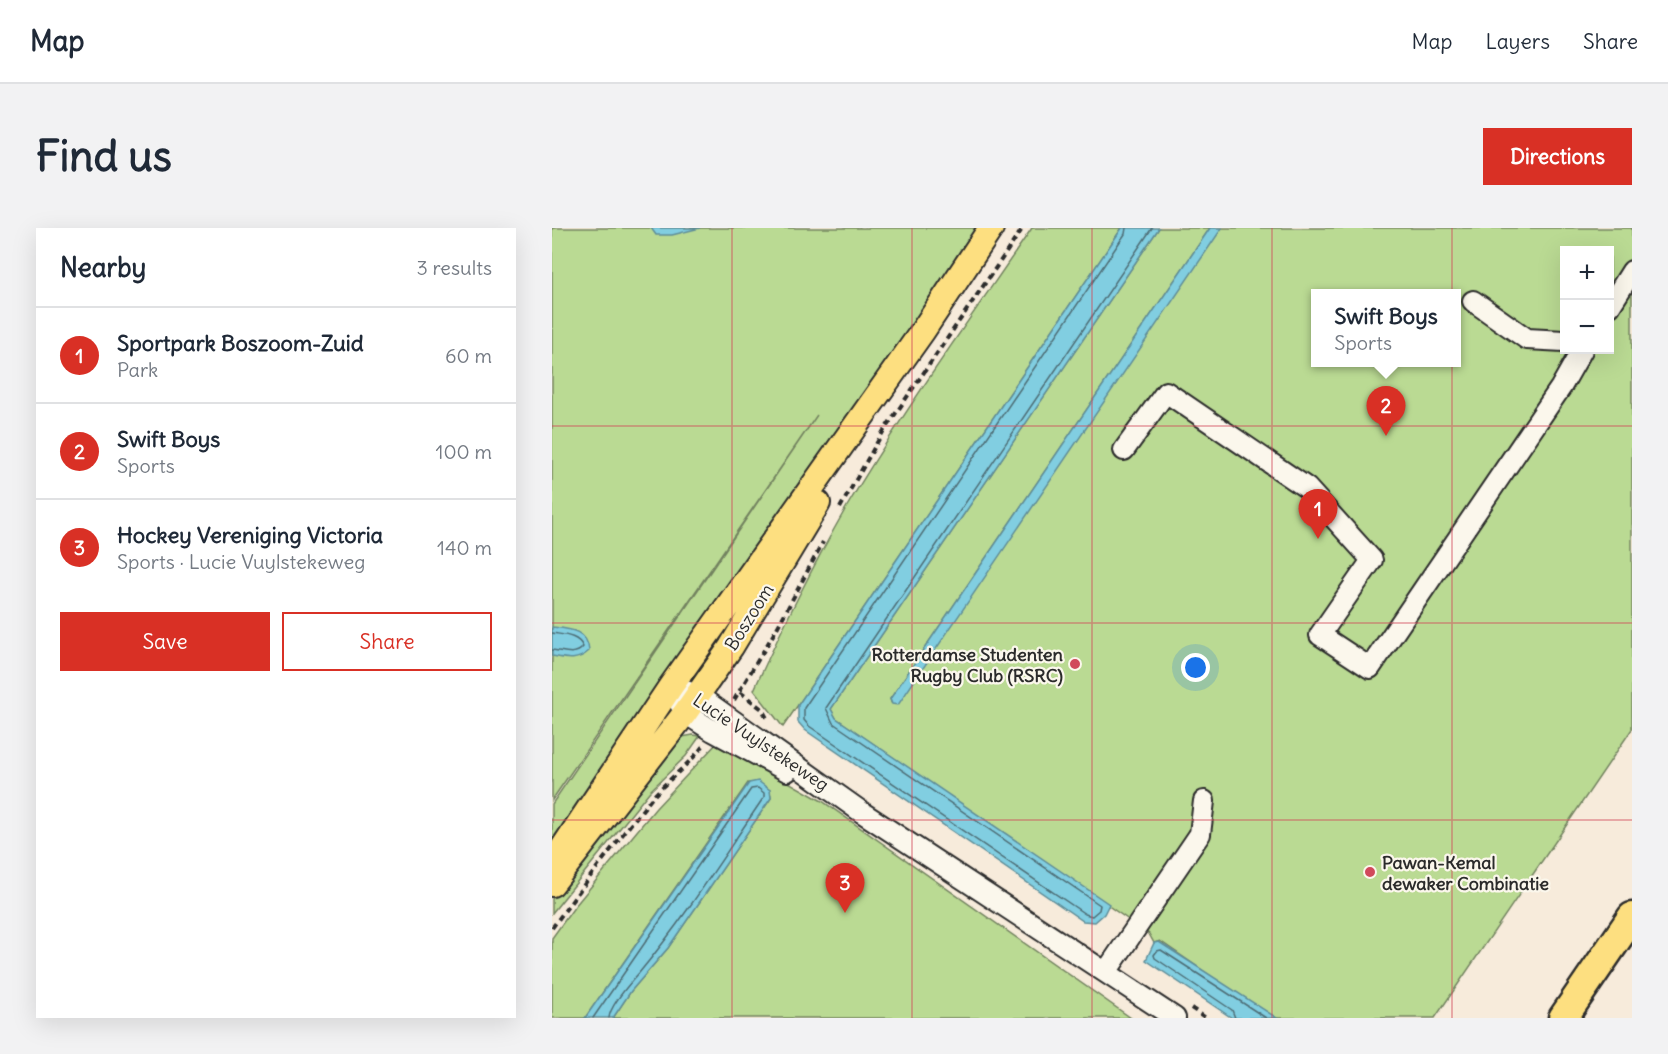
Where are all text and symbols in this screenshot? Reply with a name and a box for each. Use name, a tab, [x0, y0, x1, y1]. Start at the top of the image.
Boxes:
text: Map	[30, 23, 84, 59]
text: Map	[1412, 28, 1452, 55]
text: Layers	[1485, 28, 1550, 55]
text: Share	[1583, 28, 1638, 55]
button: Directions	[1483, 128, 1632, 185]
text: Find us	[36, 130, 172, 182]
map controls	[1560, 246, 1614, 354]
button: +	[1560, 246, 1614, 300]
text: Nearby	[60, 251, 146, 284]
text: 3 results	[416, 255, 492, 280]
popup	[1311, 289, 1461, 367]
button: −	[1560, 300, 1614, 354]
text: Swift Boys	[1334, 302, 1438, 330]
text: Sportpark Boszoom-Zuid	[117, 329, 364, 357]
text: Sports	[1334, 330, 1392, 355]
text: 1	[76, 343, 83, 368]
text: 60 m	[445, 343, 492, 368]
text: Park	[117, 357, 158, 382]
pin: 2	[1366, 386, 1406, 436]
text: Swift Boys	[117, 425, 220, 453]
text: 2	[74, 439, 85, 464]
text: 100 m	[435, 439, 492, 464]
text: Sports	[117, 453, 175, 478]
pin: 1	[1298, 490, 1338, 539]
text: Hockey Vereniging Victoria	[117, 521, 383, 549]
text: 3	[74, 535, 85, 560]
text: 140 m	[437, 535, 492, 560]
text: Sports · Lucie Vuylstekeweg	[117, 549, 365, 574]
street label: Boszoom	[719, 579, 779, 655]
button: Save	[60, 612, 270, 671]
button: Share	[282, 612, 492, 671]
place label: Rotterdamse Studenten Rugby Club (RSRC)	[871, 643, 1064, 687]
your location	[1181, 653, 1210, 682]
marker: Rotterdamse Studenten Rugby Club (RSRC)	[1068, 657, 1082, 671]
street label: Lucie Vuylstekeweg	[689, 688, 833, 796]
place label: Pawan-Kemal dewaker Combinatie	[1382, 851, 1549, 895]
pin: 3	[826, 864, 864, 913]
marker: Pawan-Kemal dewaker Combinatie	[1363, 865, 1377, 879]

